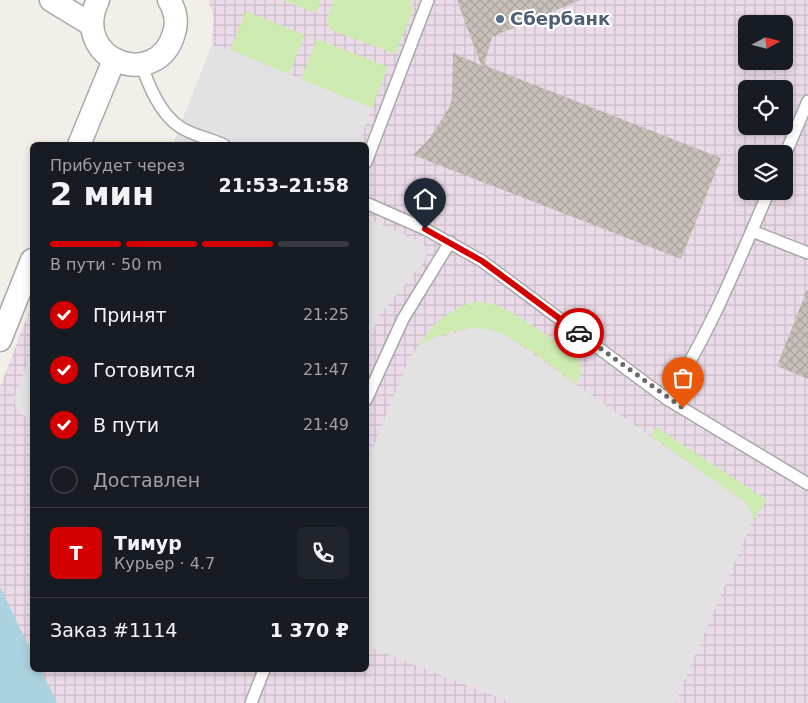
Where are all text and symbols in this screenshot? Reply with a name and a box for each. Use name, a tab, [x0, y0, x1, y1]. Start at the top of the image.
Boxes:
place label: Сбербанк	[510, 8, 610, 29]
marker: Сбербанк	[494, 13, 506, 25]
north arrow	[738, 15, 792, 70]
map controls	[738, 15, 793, 200]
button: locate	[738, 80, 793, 135]
button: layers	[738, 145, 793, 200]
text: Прибудет через	[50, 156, 185, 175]
text: 21:53–21:58	[219, 174, 349, 196]
text: 2 мин	[50, 175, 154, 213]
pin	[404, 178, 446, 229]
icon: home	[411, 185, 439, 213]
text: В пути · 50 m	[50, 255, 162, 274]
icon: check	[50, 301, 78, 329]
text: Принят	[93, 304, 167, 326]
text: 21:25	[303, 305, 349, 324]
courier	[554, 308, 604, 358]
icon: car	[565, 319, 593, 347]
icon: check	[50, 356, 78, 384]
pin	[662, 357, 704, 408]
text: Готовится	[93, 359, 195, 381]
text: 21:47	[303, 360, 349, 379]
icon: bag	[669, 364, 697, 392]
icon: check	[50, 411, 78, 439]
text: В пути	[93, 414, 159, 436]
text: 21:49	[303, 415, 349, 434]
text: Доставлен	[93, 469, 200, 491]
button: phone	[297, 527, 349, 579]
text: Тимур	[114, 532, 182, 554]
text: Т	[70, 542, 82, 564]
text: Курьер · 4.7	[114, 554, 215, 573]
text: Заказ #1114	[50, 619, 177, 641]
text: 1 370 ₽	[270, 619, 349, 641]

